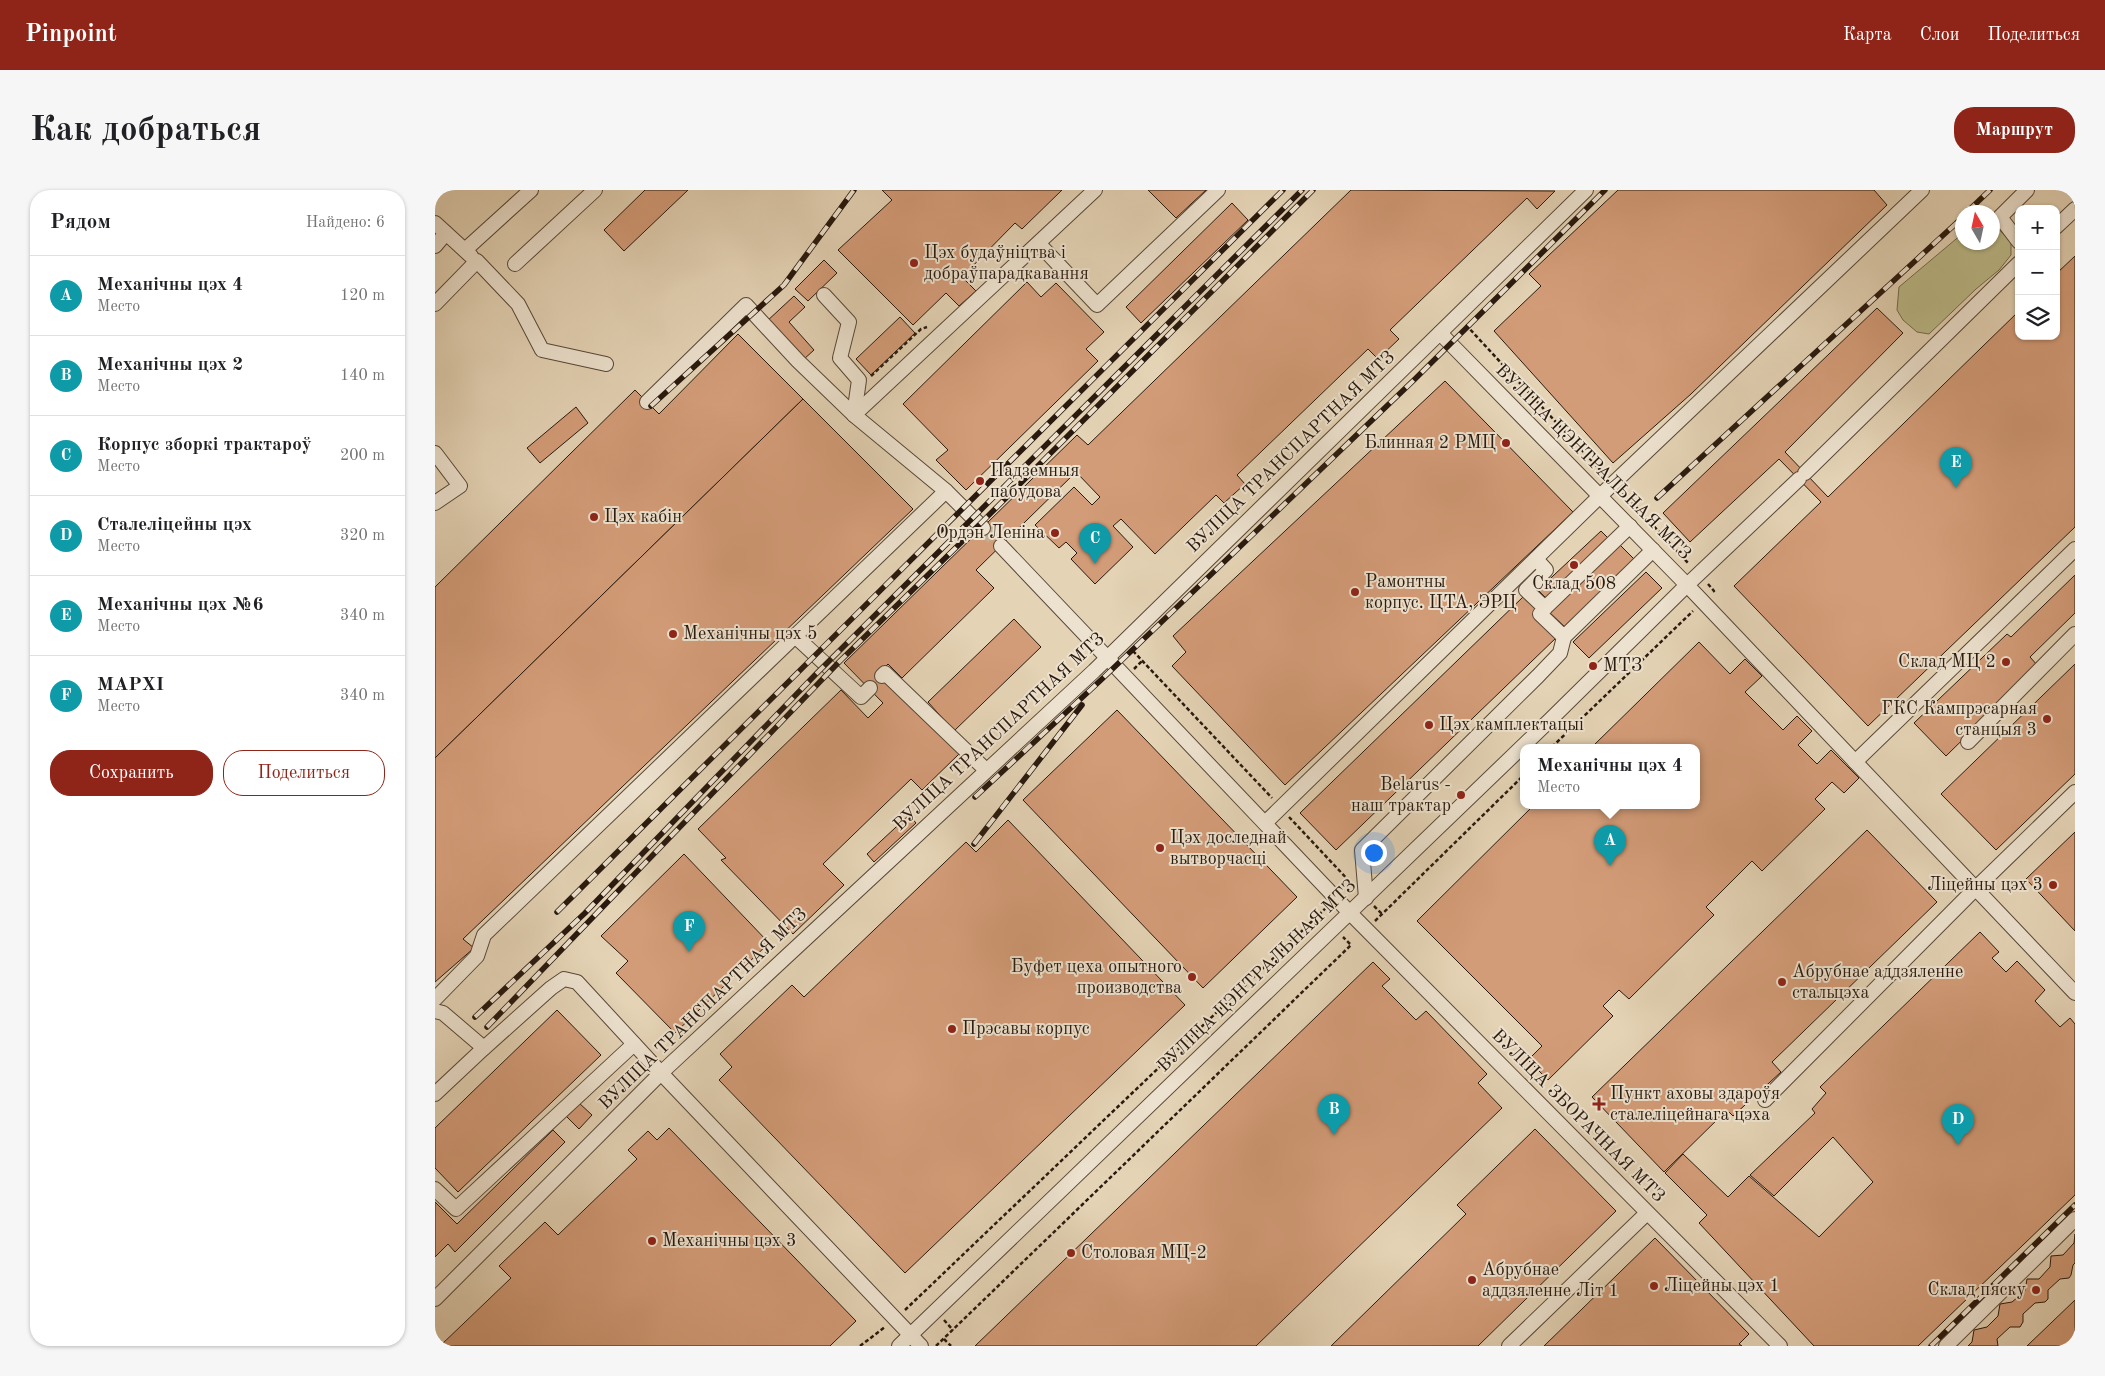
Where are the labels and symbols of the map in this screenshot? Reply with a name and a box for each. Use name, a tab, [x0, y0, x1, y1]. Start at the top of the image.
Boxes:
north arrow	[1955, 205, 2000, 250]
place label: Цэх будаўніцтва і добраўпарадкавання	[924, 244, 1089, 283]
marker: Цэх будаўніцтва і добраўпарадкавання	[908, 257, 920, 269]
street label: ВУЛІЦА ТРАНСПАРТНАЯ МТЗ	[1184, 348, 1398, 556]
street label: ВУЛІЦА ЦЭНТРАЛЬНАЯ МТЗ	[1492, 361, 1694, 563]
place label: Блинная 2 РМЦ	[1364, 434, 1496, 452]
marker: Блинная 2 РМЦ	[1500, 437, 1512, 449]
pin: E	[1940, 447, 1972, 488]
place label: Падземныя пабудова	[990, 462, 1079, 501]
marker: Падземныя пабудова	[974, 475, 986, 487]
place label: Цэх кабін	[604, 508, 682, 526]
marker: Цэх кабін	[588, 511, 600, 523]
pin: C	[1079, 523, 1111, 564]
place label: Ордэн Леніна	[936, 524, 1045, 542]
marker: Ордэн Леніна	[1049, 527, 1061, 539]
marker: Склад 508	[1568, 559, 1580, 571]
place label: Рамонтны корпус. ЦТА, ЭРЦ	[1365, 573, 1517, 612]
place label: Склад 508	[1532, 575, 1616, 593]
marker: Рамонтны корпус. ЦТА, ЭРЦ	[1349, 586, 1361, 598]
place label: Механічны цэх 5	[683, 625, 817, 643]
marker: Механічны цэх 5	[667, 628, 679, 640]
street label: ВУЛІЦА ТРАНСПАРТНАЯ МТЗ	[890, 630, 1108, 834]
place label: Склад МЦ 2	[1898, 653, 1996, 671]
marker: Склад МЦ 2	[2000, 656, 2012, 668]
place label: МТЗ	[1603, 657, 1642, 675]
marker: МТЗ	[1587, 660, 1599, 672]
place label: ГКС Кампрэсарная станцыя 3	[1881, 700, 2037, 739]
marker: ГКС Кампрэсарная станцыя 3	[2041, 713, 2053, 725]
place label: Цэх камплектацыі	[1439, 716, 1584, 734]
marker: Цэх камплектацыі	[1423, 719, 1435, 731]
place label: Belarus - наш трактар	[1351, 776, 1451, 815]
marker: Belarus - наш трактар	[1455, 789, 1467, 801]
pin: A	[1594, 825, 1626, 866]
place label: Цэх доследнай вытворчасці	[1170, 829, 1287, 868]
your location	[1361, 840, 1387, 866]
marker: Цэх доследнай вытворчасці	[1154, 842, 1166, 854]
street label: ВУЛІЦА ЦЭНТРАЛЬНАЯ МТЗ	[1154, 876, 1360, 1076]
place label: Ліцейны цэх 3	[1927, 876, 2043, 894]
marker: Ліцейны цэх 3	[2047, 879, 2059, 891]
street label: ВУЛІЦА ТРАНСПАРТНАЯ МТЗ	[596, 905, 810, 1113]
pin: F	[673, 911, 705, 952]
place label: Буфет цеха опытного производства	[1011, 958, 1182, 997]
place label: Абрубнае аддзяленне стальцэха	[1792, 963, 1963, 1002]
marker: Буфет цеха опытного производства	[1186, 971, 1198, 983]
marker: Абрубнае аддзяленне стальцэха	[1776, 976, 1788, 988]
place label: Прэсавы корпус	[962, 1020, 1090, 1038]
marker: Прэсавы корпус	[946, 1023, 958, 1035]
street label: ВУЛІЦА ЗБОРАЧНАЯ МТЗ	[1488, 1026, 1668, 1206]
place label: Пункт аховы здароўя сталеліцейнага цэха	[1610, 1085, 1780, 1124]
pin: B	[1318, 1094, 1350, 1135]
marker: Пункт аховы здароўя сталеліцейнага цэха	[1592, 1097, 1606, 1111]
pin: D	[1942, 1104, 1974, 1145]
place label: Механічны цэх 3	[662, 1232, 796, 1250]
marker: Механічны цэх 3	[646, 1235, 658, 1247]
place label: Столовая МЦ-2	[1081, 1244, 1207, 1262]
marker: Столовая МЦ-2	[1065, 1247, 1077, 1259]
place label: Абрубнае аддзяленне Літ 1	[1482, 1261, 1619, 1300]
marker: Абрубнае аддзяленне Літ 1	[1466, 1274, 1478, 1286]
place label: Ліцейны цэх 1	[1664, 1277, 1780, 1295]
marker: Ліцейны цэх 1	[1648, 1280, 1660, 1292]
place label: Склад пяску	[1927, 1281, 2026, 1299]
marker: Склад пяску	[2030, 1284, 2042, 1296]

